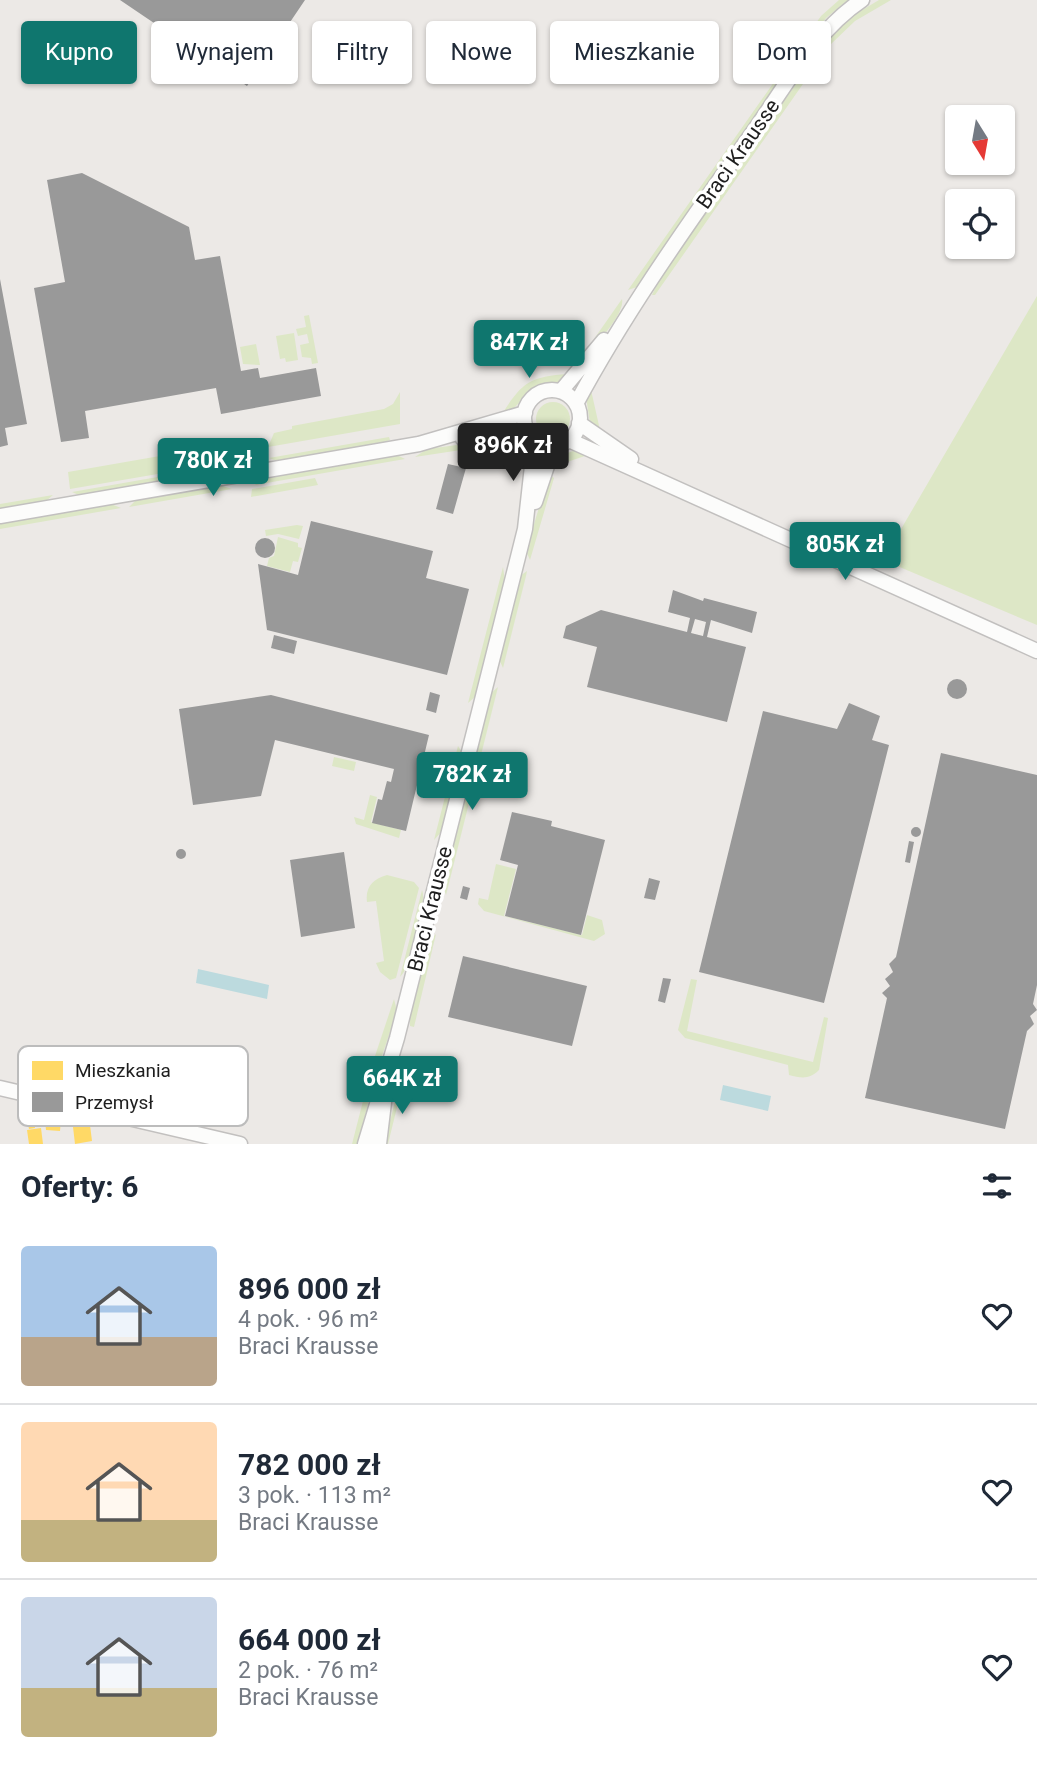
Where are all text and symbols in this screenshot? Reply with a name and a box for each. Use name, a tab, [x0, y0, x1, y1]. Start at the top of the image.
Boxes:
chip: Kupno	[21, 21, 137, 84]
chip: Wynajem	[151, 21, 298, 84]
chip: Filtry	[312, 21, 412, 84]
chip: Nowe	[426, 21, 536, 84]
chip: Mieszkanie	[550, 21, 719, 84]
chip: Dom	[733, 21, 831, 84]
street label: Braci Krausse	[691, 95, 785, 213]
north arrow	[945, 105, 1015, 175]
map controls	[945, 105, 1015, 259]
button: locate	[945, 189, 1015, 259]
pin: 847K zł	[464, 320, 594, 380]
text: 847K zł	[490, 329, 568, 356]
pin: 896K zł	[448, 424, 578, 483]
text: 896K zł	[474, 432, 552, 459]
pin: 780K zł	[148, 438, 278, 498]
text: 780K zł	[174, 447, 252, 474]
pin: 805K zł	[780, 522, 910, 582]
text: 805K zł	[806, 531, 884, 558]
pin: 782K zł	[407, 752, 537, 812]
text: 782K zł	[433, 761, 511, 788]
street label: Braci Krausse	[403, 844, 457, 974]
legend	[18, 1046, 248, 1126]
pin: 664K zł	[337, 1056, 467, 1116]
text: Mieszkania	[75, 1059, 171, 1082]
text: 664K zł	[363, 1065, 441, 1092]
text: Przemysł	[75, 1091, 153, 1114]
icon: filters	[978, 1167, 1016, 1205]
text: Oferty: 6	[21, 1169, 138, 1204]
text: 896 000 zł	[238, 1271, 381, 1306]
icon: home	[77, 1274, 161, 1358]
icon: heart	[978, 1297, 1016, 1335]
text: 4 pok. · 96 m²	[238, 1306, 378, 1333]
text: Braci Krausse	[238, 1333, 378, 1360]
text: 782 000 zł	[238, 1447, 381, 1482]
icon: home	[77, 1450, 161, 1534]
icon: heart	[978, 1473, 1016, 1511]
text: 3 pok. · 113 m²	[238, 1482, 391, 1509]
text: Braci Krausse	[238, 1509, 378, 1536]
text: 664 000 zł	[238, 1622, 381, 1657]
icon: home	[77, 1625, 161, 1709]
icon: heart	[978, 1648, 1016, 1686]
text: 2 pok. · 76 m²	[238, 1657, 378, 1684]
text: Braci Krausse	[238, 1684, 378, 1711]

